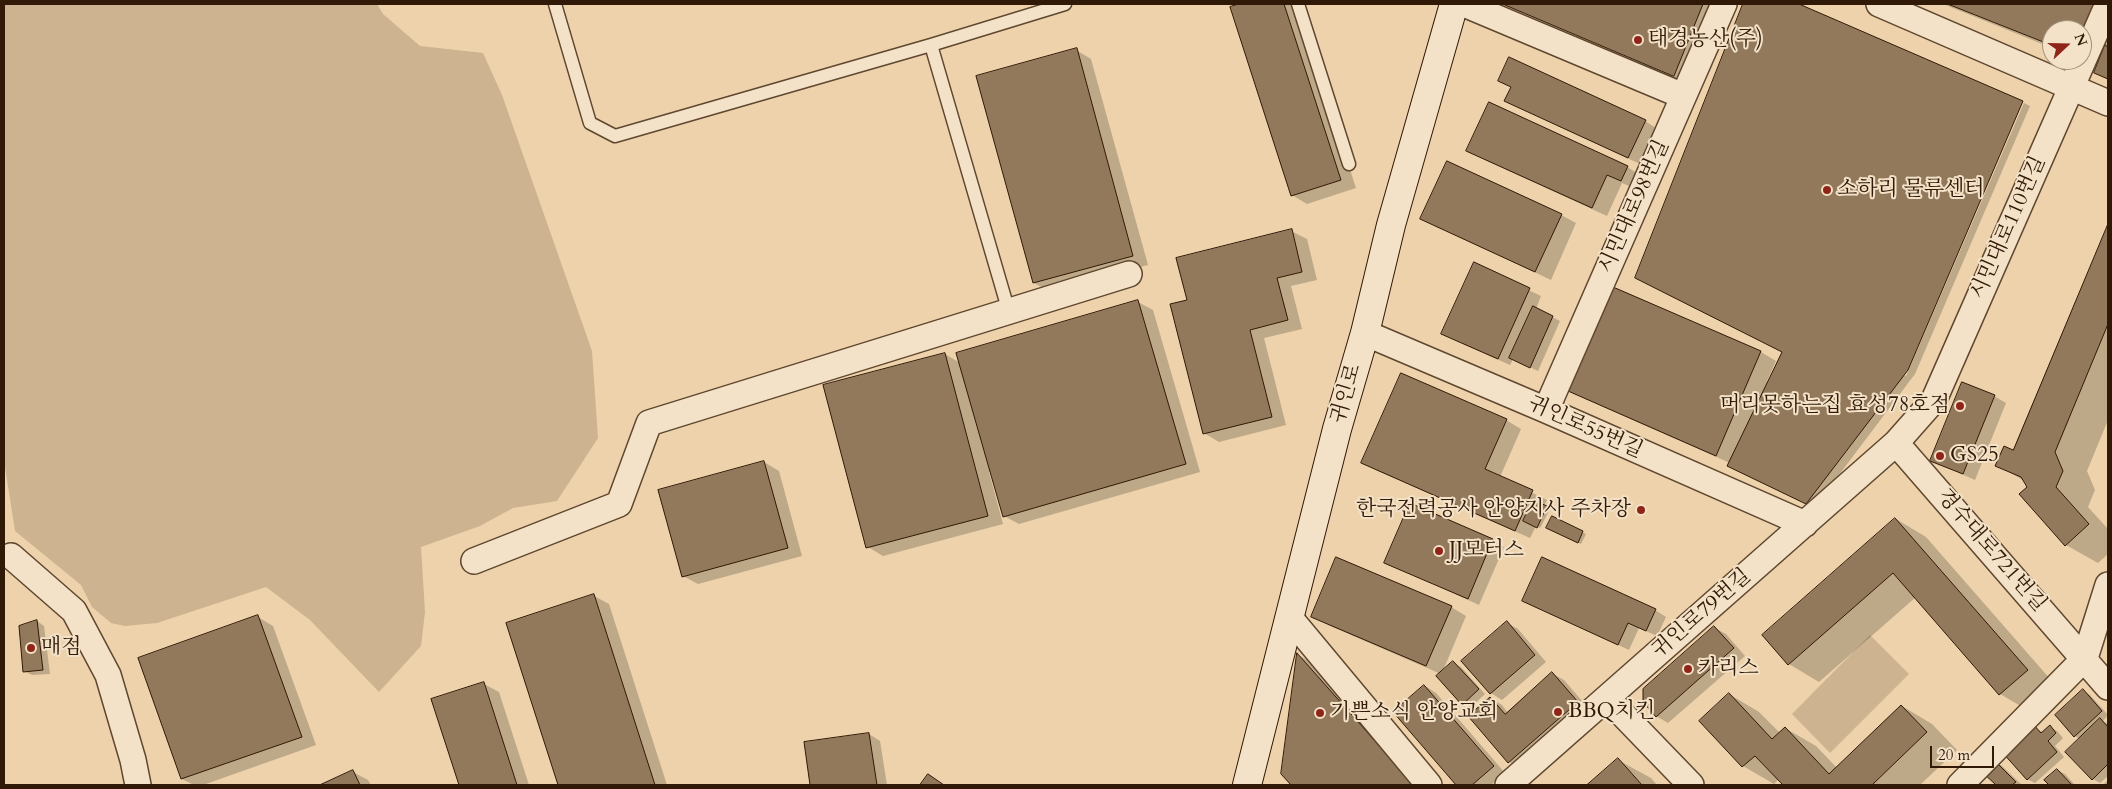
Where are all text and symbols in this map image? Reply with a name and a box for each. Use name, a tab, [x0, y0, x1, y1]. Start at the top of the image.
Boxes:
north arrow	[2042, 20, 2092, 70]
place label: 태경농산(주)	[1648, 27, 1763, 53]
text: N	[2069, 31, 2092, 49]
marker: 태경농산(주)	[1632, 34, 1644, 46]
street label: 시민대로98번길	[1594, 136, 1676, 278]
street label: 시민대로110번길	[1966, 153, 2052, 303]
place label: 소하리 물류센터	[1837, 177, 1985, 203]
marker: 소하리 물류센터	[1821, 184, 1833, 196]
street label: 귀인로	[1327, 361, 1367, 427]
street label: 귀인로55번길	[1524, 391, 1646, 465]
place label: 머리못하는집 효성78호점	[1720, 393, 1950, 419]
marker: 머리못하는집 효성78호점	[1954, 400, 1966, 412]
place label: GS25	[1950, 443, 1999, 469]
marker: GS25	[1934, 450, 1946, 462]
street label: 경수대로721번길	[1931, 485, 2051, 617]
place label: 한국전력공사 안양지사 주차장	[1356, 497, 1631, 523]
marker: 한국전력공사 안양지사 주차장	[1635, 504, 1647, 516]
place label: JJ모터스	[1449, 538, 1524, 564]
marker: JJ모터스	[1433, 545, 1445, 557]
street label: 귀인로79번길	[1647, 564, 1757, 664]
place label: 매점	[41, 635, 82, 661]
marker: 매점	[25, 642, 37, 654]
place label: 카리스	[1698, 656, 1759, 682]
marker: 카리스	[1682, 663, 1694, 675]
place label: BBQ치킨	[1568, 699, 1655, 725]
place label: 기쁜소식 안양교회	[1330, 700, 1498, 726]
marker: BBQ치킨	[1552, 706, 1564, 718]
marker: 기쁜소식 안양교회	[1314, 707, 1326, 719]
scale bar	[1932, 736, 1996, 768]
text: 20 m	[1938, 745, 1970, 765]

